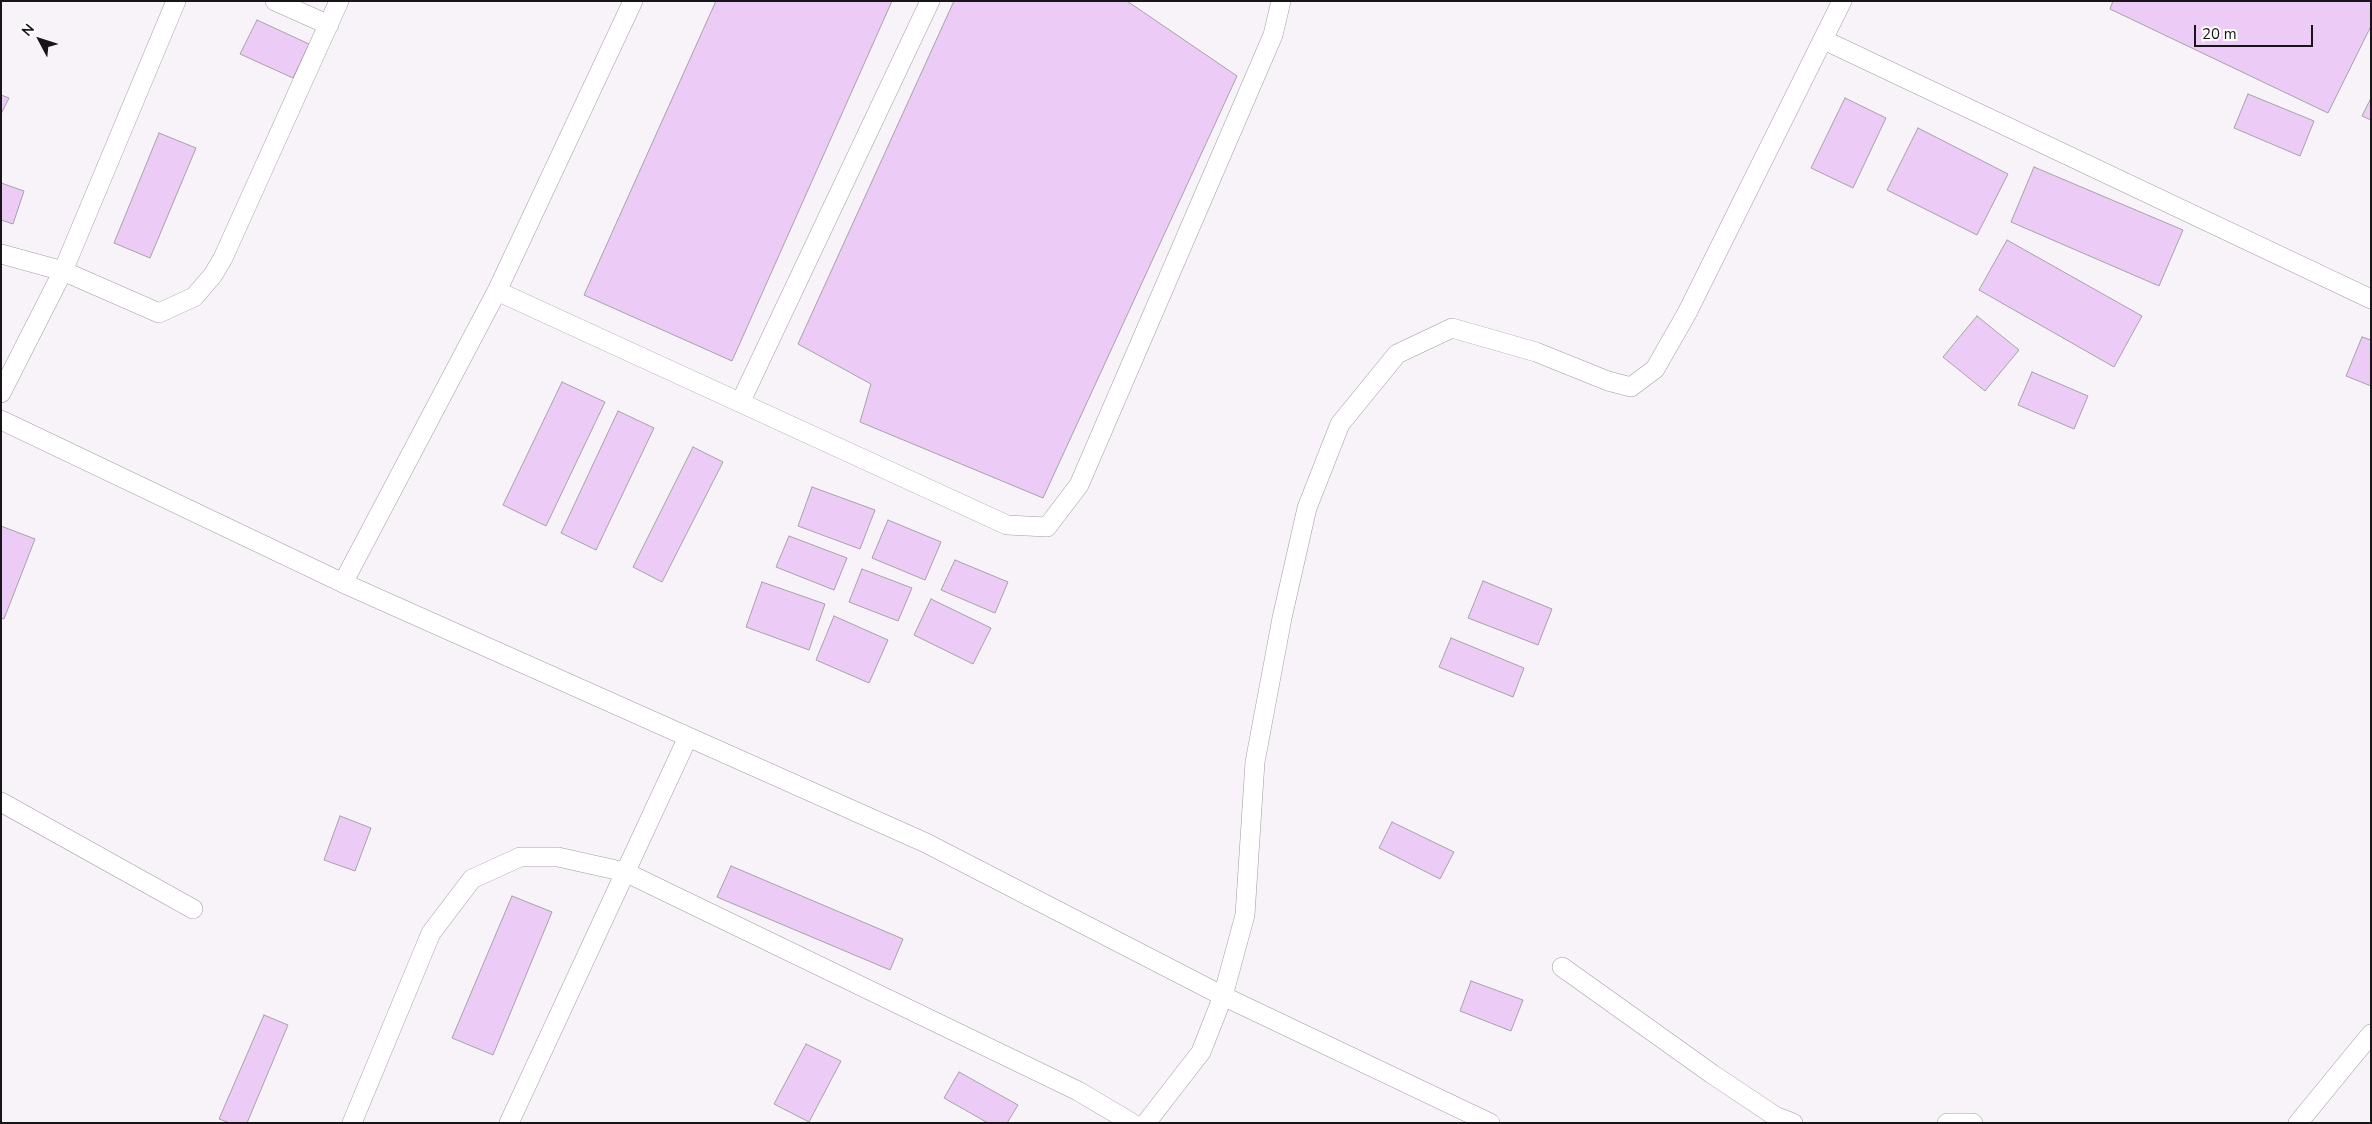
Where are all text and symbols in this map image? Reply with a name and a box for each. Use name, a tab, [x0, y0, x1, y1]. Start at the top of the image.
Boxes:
north arrow	[15, 15, 65, 65]
scale bar	[2197, 15, 2316, 47]
text: N	[17, 20, 39, 40]
text: 20 m	[2202, 24, 2237, 44]

